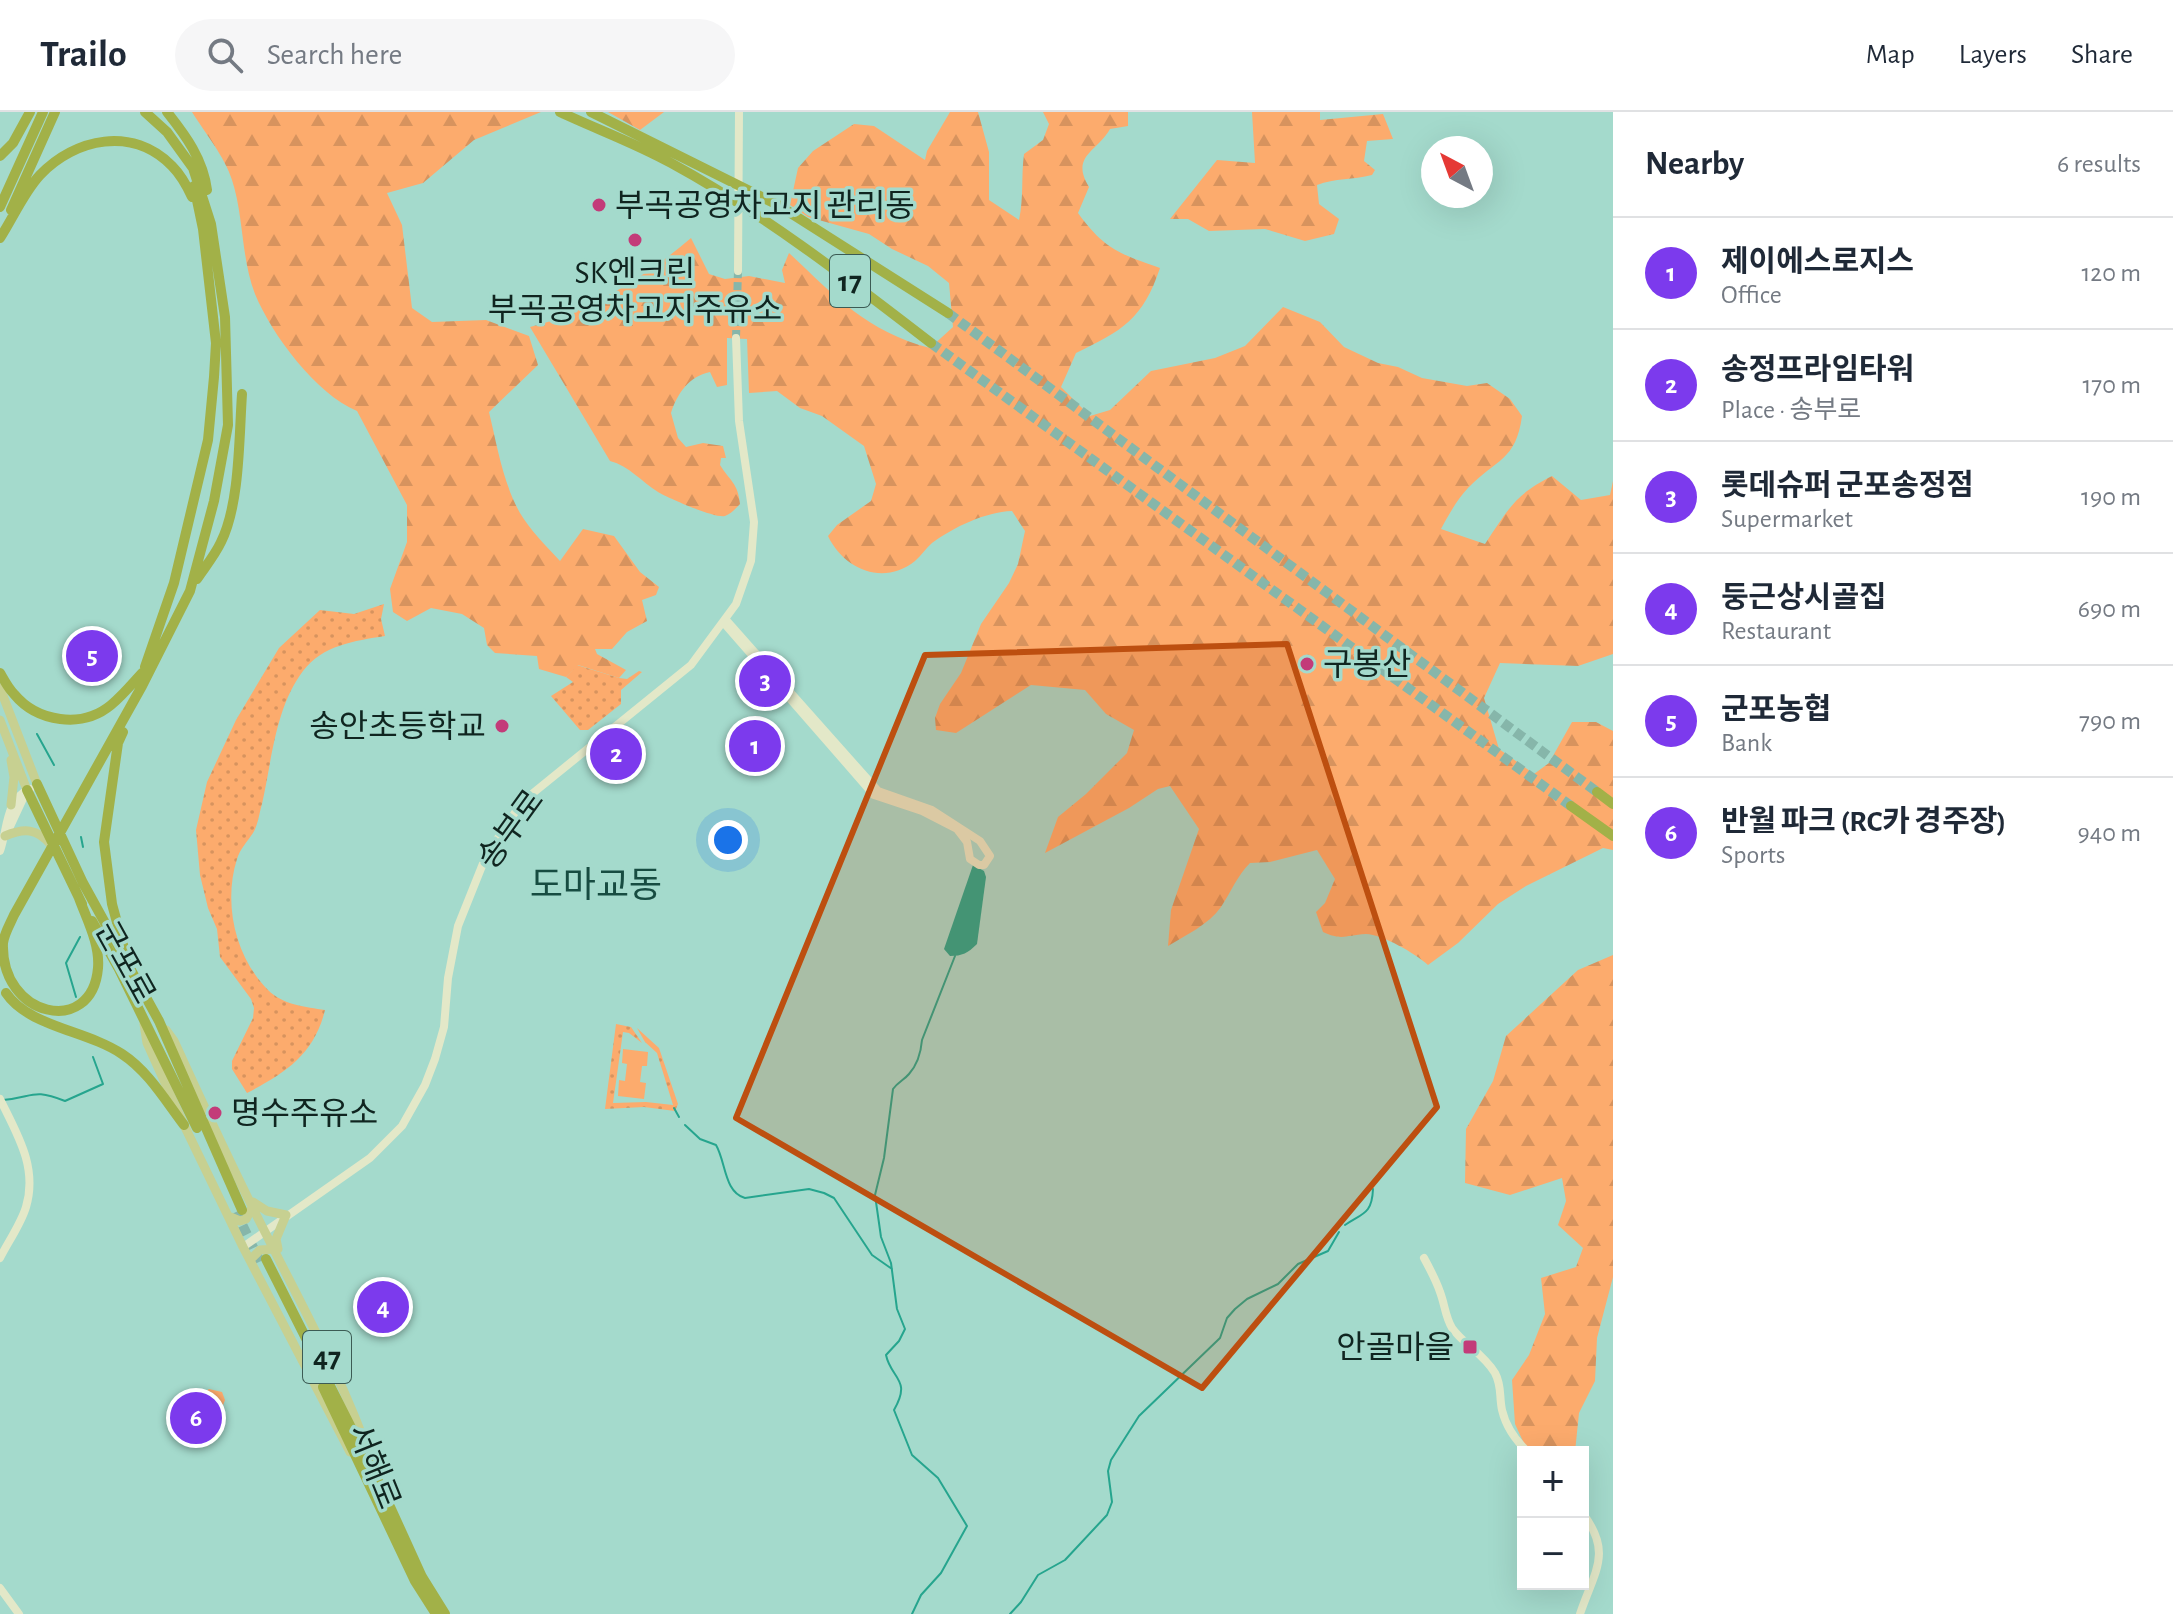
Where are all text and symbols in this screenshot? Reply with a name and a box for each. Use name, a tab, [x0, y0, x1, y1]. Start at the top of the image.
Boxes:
search box	[175, 19, 735, 91]
icon: search	[203, 33, 247, 77]
text: Trailo	[40, 36, 127, 74]
text: Search here	[267, 40, 402, 70]
text: Map	[1866, 41, 1915, 69]
text: Layers	[1959, 41, 2027, 69]
text: Share	[2071, 41, 2133, 69]
north arrow	[1421, 136, 1493, 208]
text: Nearby	[1645, 147, 1744, 181]
text: 6 results	[2057, 151, 2141, 177]
place label: 부곡공영차고지 관리동	[615, 189, 915, 222]
marker: 부곡공영차고지 관리동	[590, 196, 608, 214]
marker: SK엔크린 부곡공영차고지주유소	[626, 231, 644, 249]
text: 제이에스로지스	[1721, 247, 1914, 277]
road number: 17	[830, 255, 870, 307]
place label: SK엔크린 부곡공영차고지주유소	[488, 256, 782, 326]
text: 1	[1666, 260, 1676, 286]
text: 120 m	[2081, 260, 2141, 286]
text: Office	[1721, 282, 1782, 308]
text: 송정프라임타워	[1721, 355, 1914, 385]
text: 2	[1665, 372, 1677, 398]
text: 170 m	[2082, 372, 2141, 398]
text: Place · 송부로	[1721, 397, 1861, 423]
text: 롯데슈퍼 군포송정점	[1721, 471, 1974, 501]
text: 3	[1665, 484, 1677, 510]
text: 190 m	[2081, 484, 2141, 510]
text: Supermarket	[1721, 506, 1853, 532]
text: 둥근상시골집	[1721, 583, 1887, 613]
text: 4	[1664, 596, 1678, 622]
text: 690 m	[2078, 596, 2141, 622]
text: Restaurant	[1721, 618, 1831, 644]
pin: 5	[66, 626, 118, 686]
place label: 구봉산	[1323, 648, 1411, 681]
pin: 3	[739, 651, 791, 711]
marker: 구봉산	[1298, 655, 1316, 673]
text: 군포농협	[1721, 695, 1831, 725]
text: 5	[1665, 708, 1677, 734]
text: 790 m	[2079, 708, 2141, 734]
place label: 송안초등학교	[309, 710, 486, 743]
pin: 1	[729, 716, 781, 776]
marker: 송안초등학교	[493, 717, 511, 735]
pin: 2	[590, 724, 642, 784]
text: Bank	[1721, 730, 1772, 756]
street label: 송부로	[471, 784, 550, 875]
text: 반월 파크 (RC카 경주장)	[1721, 807, 2006, 837]
your location	[708, 820, 748, 860]
text: 6	[1665, 820, 1677, 846]
text: 940 m	[2077, 820, 2141, 846]
text: Sports	[1721, 842, 1785, 868]
district label: 도마교동	[530, 867, 662, 904]
street label: 군포로	[90, 916, 161, 1009]
place label: 명수주유소	[231, 1097, 378, 1130]
marker: 명수주유소	[206, 1104, 224, 1122]
pin: 4	[357, 1277, 409, 1337]
road number: 47	[303, 1331, 351, 1383]
place label: 안골마을	[1336, 1331, 1454, 1364]
marker: 안골마을	[1461, 1338, 1479, 1356]
pin: 6	[170, 1388, 222, 1448]
street label: 서해로	[343, 1419, 406, 1513]
map controls	[1517, 1446, 1589, 1590]
button: +	[1517, 1446, 1589, 1518]
button: −	[1517, 1518, 1589, 1590]

